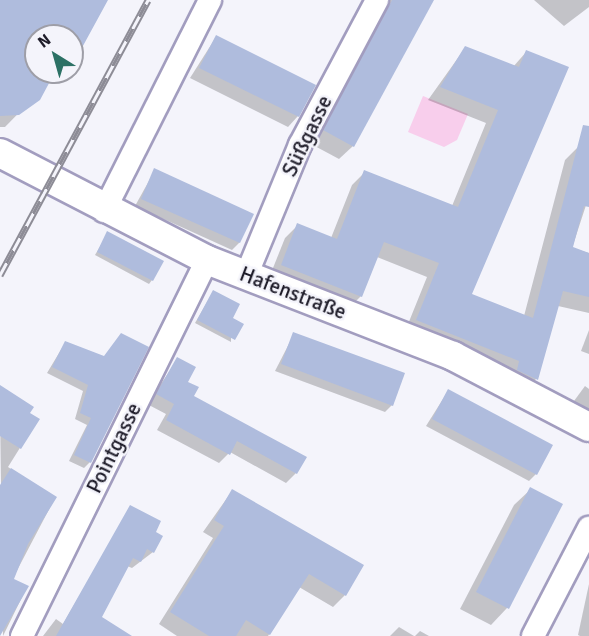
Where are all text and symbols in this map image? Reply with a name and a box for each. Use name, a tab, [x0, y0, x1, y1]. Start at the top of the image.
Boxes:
north arrow	[24, 24, 84, 84]
text: N	[34, 30, 55, 53]
street label: Süßgasse	[277, 91, 337, 181]
street label: Hafenstraße	[236, 261, 350, 325]
street label: Pointgasse	[81, 399, 147, 497]

